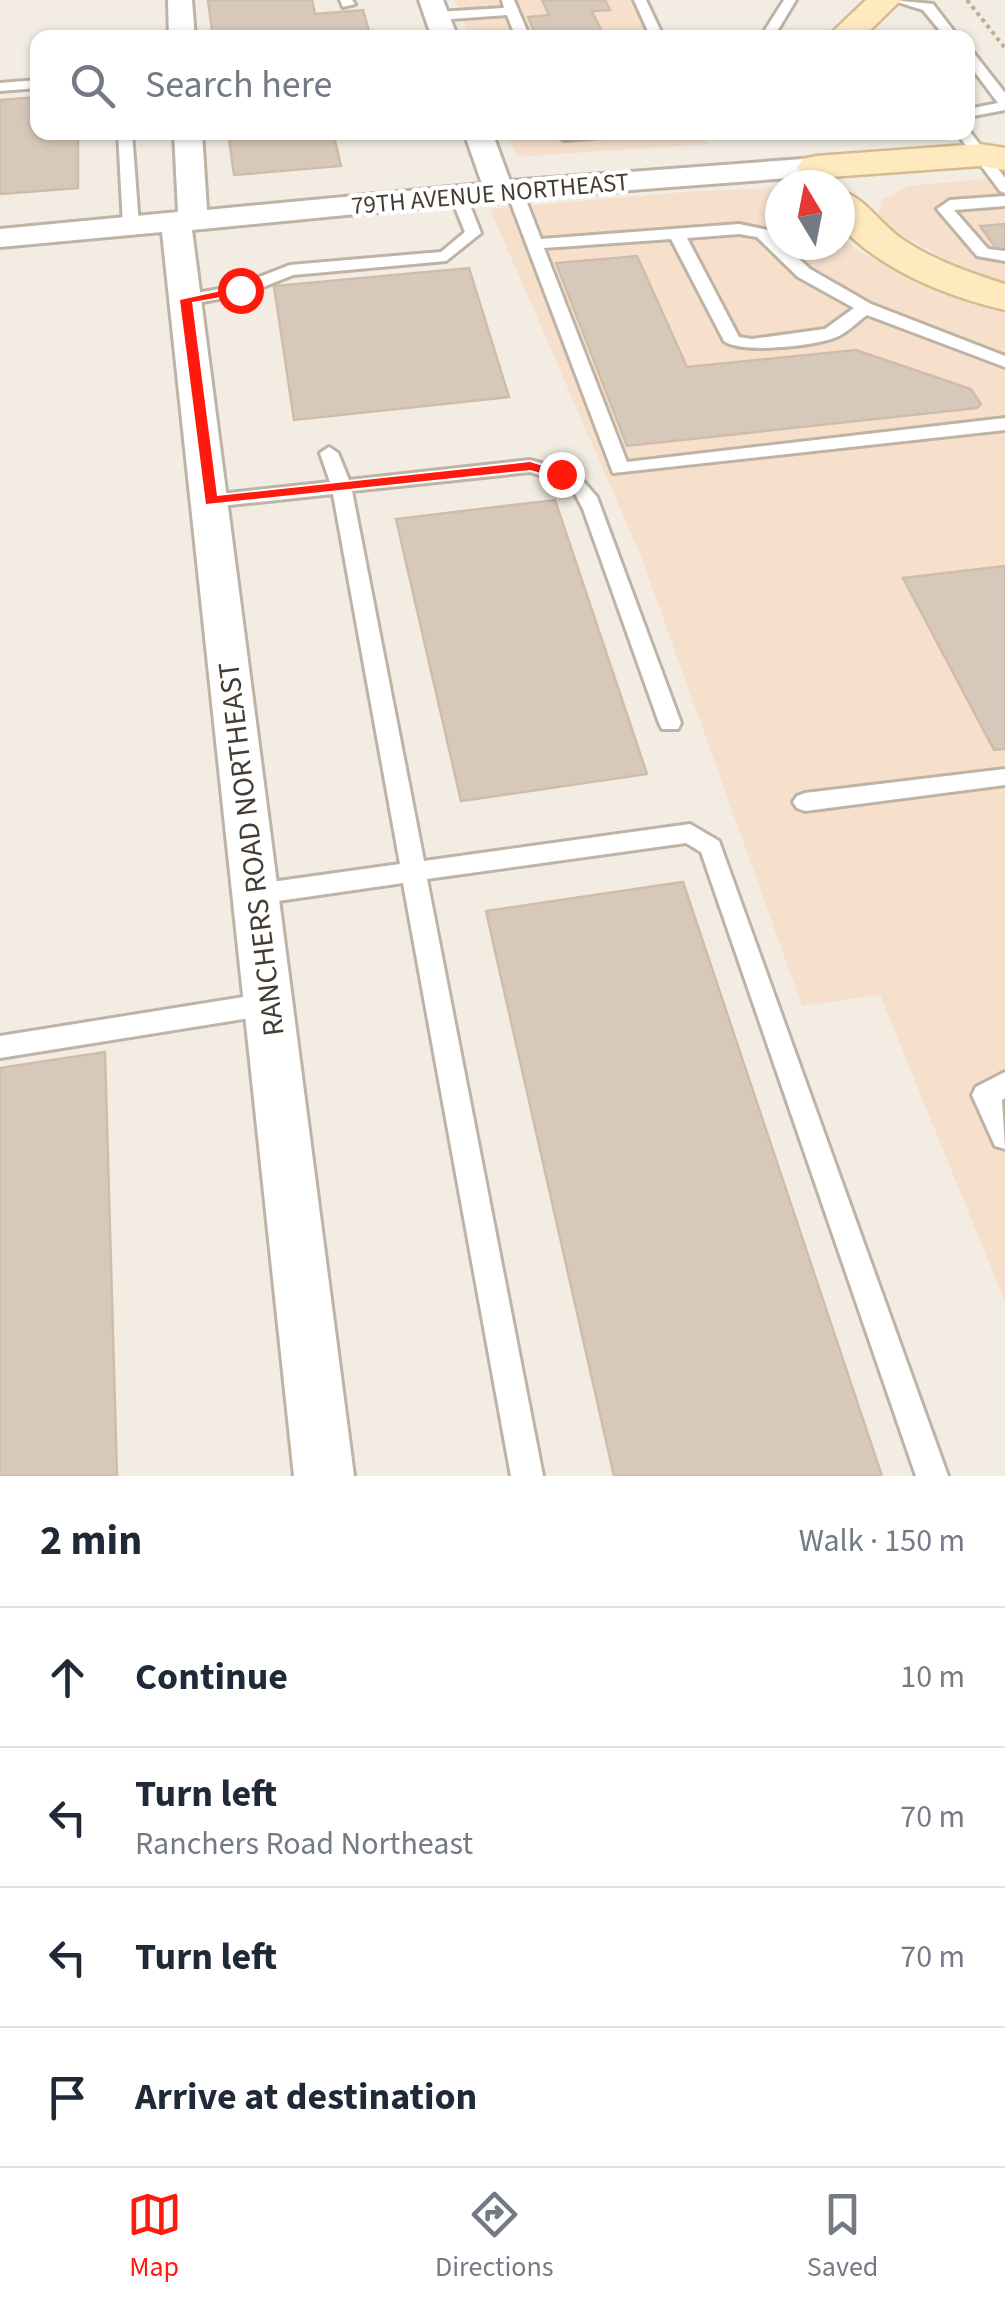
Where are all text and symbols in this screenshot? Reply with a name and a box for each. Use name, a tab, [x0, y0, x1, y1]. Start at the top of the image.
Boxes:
search box	[30, 30, 975, 140]
icon: search	[65, 58, 120, 113]
text: Search here	[145, 58, 332, 112]
street label: 79TH AVENUE NORTHEAST	[350, 164, 630, 224]
north arrow	[765, 170, 855, 260]
route start	[218, 268, 264, 314]
route end	[539, 452, 585, 498]
street label: RANCHERS ROAD NORTHEAST	[207, 659, 296, 1038]
text: 2 min	[40, 1511, 142, 1571]
text: Walk · 150 m	[799, 1518, 965, 1564]
icon: ahead	[40, 1650, 95, 1705]
text: Continue	[135, 1650, 288, 1704]
text: 10 m	[900, 1654, 965, 1700]
text: Turn left	[135, 1767, 277, 1821]
icon: left	[40, 1790, 95, 1845]
text: 70 m	[900, 1794, 965, 1840]
text: Ranchers Road Northeast	[135, 1821, 473, 1867]
icon: left	[40, 1930, 95, 1985]
text: Turn left	[135, 1930, 277, 1984]
text: 70 m	[900, 1934, 965, 1980]
icon: arrive	[40, 2070, 95, 2125]
text: Arrive at destination	[135, 2070, 477, 2124]
tab: Map	[127, 2187, 182, 2287]
tab: Directions	[435, 2187, 554, 2287]
tab: Saved	[807, 2187, 878, 2287]

